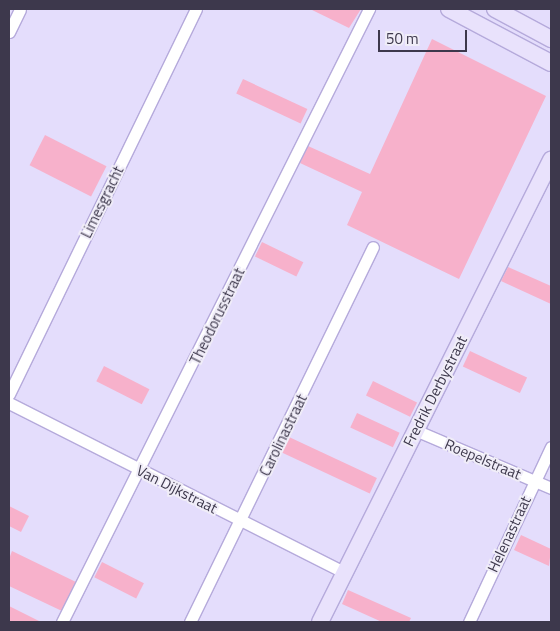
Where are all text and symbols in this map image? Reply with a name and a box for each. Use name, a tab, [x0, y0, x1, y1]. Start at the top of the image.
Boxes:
scale bar	[380, 20, 469, 52]
text: 50 m	[386, 27, 419, 50]
street label: Limesgracht	[77, 163, 127, 241]
street label: Theodorusstraat	[186, 265, 248, 367]
street label: Fredrik Derbystraat	[399, 332, 471, 450]
street label: Carolinastraat	[255, 391, 311, 479]
street label: Roepelstraat	[442, 435, 524, 483]
street label: Van Dijkstraat	[134, 461, 220, 517]
street label: Helenastraat	[484, 493, 534, 575]

